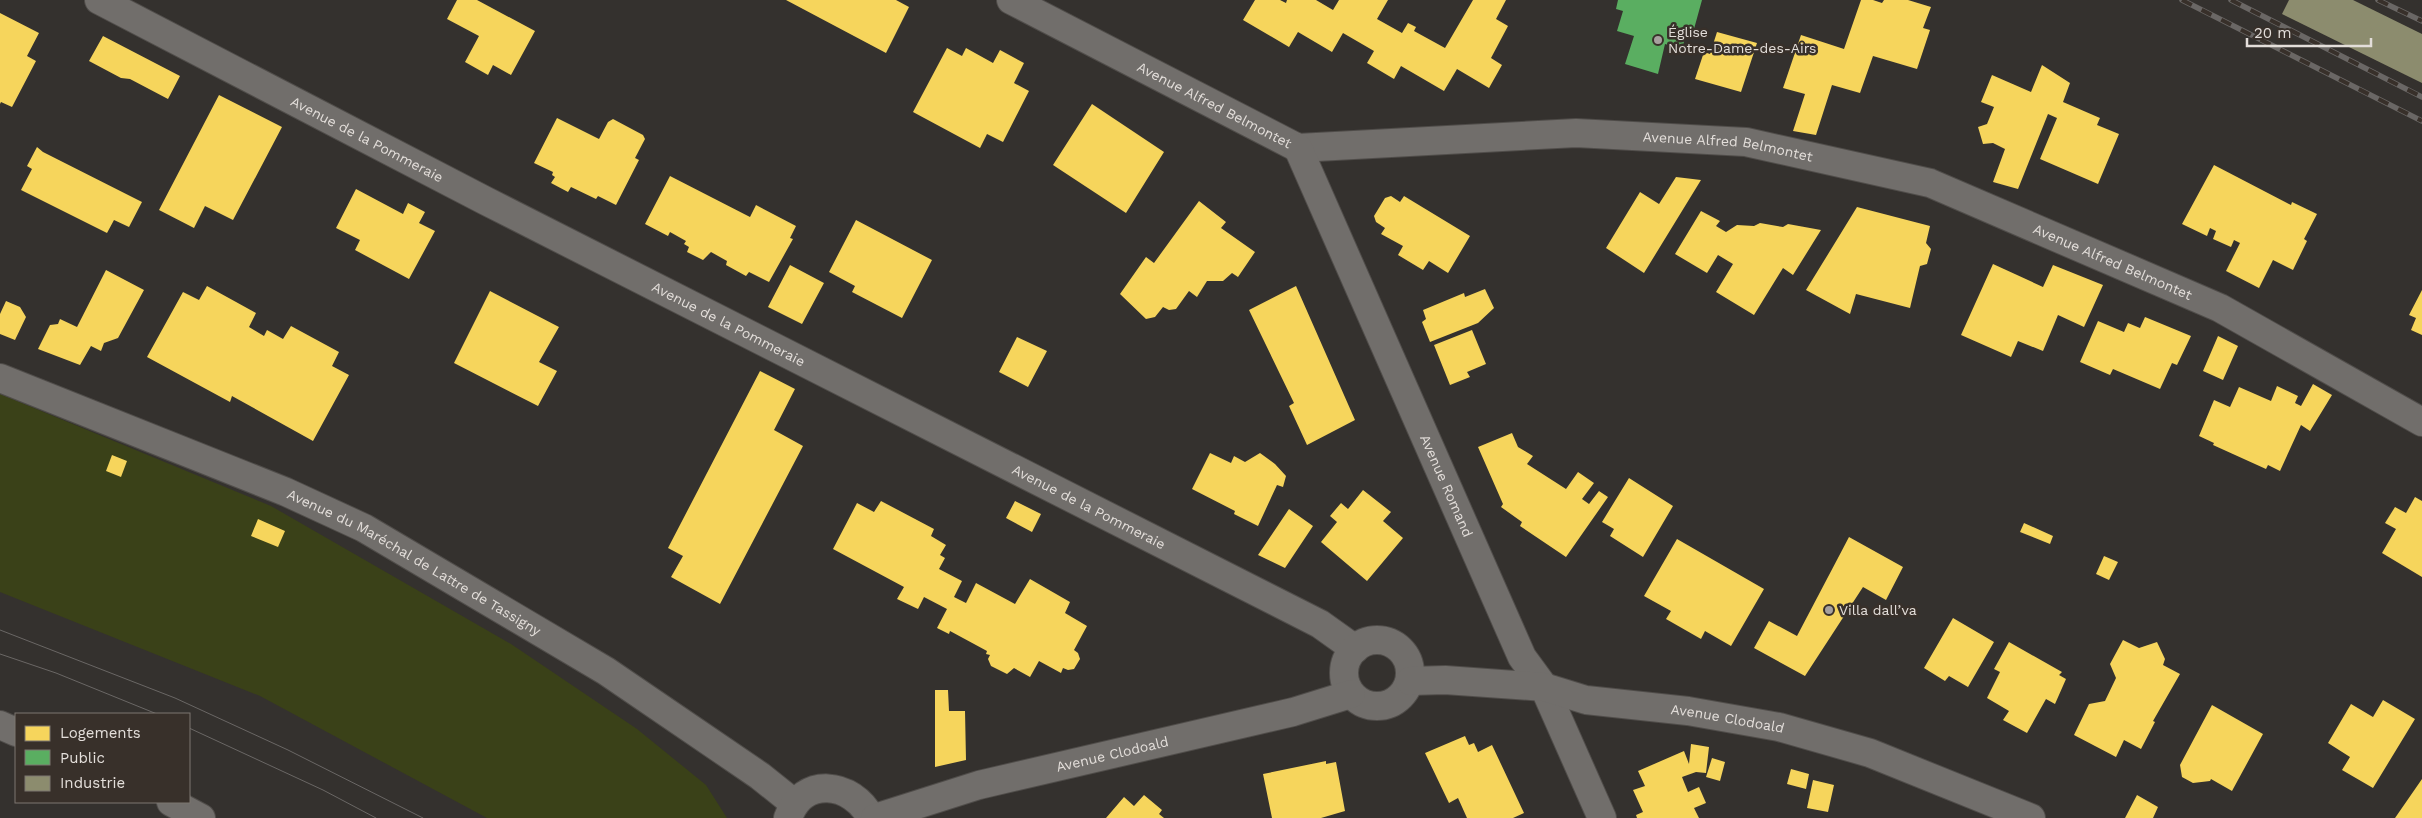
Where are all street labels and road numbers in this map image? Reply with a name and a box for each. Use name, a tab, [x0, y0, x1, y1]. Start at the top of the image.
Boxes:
street label: Avenue Alfred Belmontet	[1135, 59, 1294, 151]
street label: Avenue de la Pommeraie	[288, 93, 446, 185]
street label: Avenue Alfred Belmontet	[1642, 129, 1814, 165]
street label: Avenue Alfred Belmontet	[2031, 220, 2195, 303]
street label: Avenue de la Pommeraie	[649, 279, 808, 369]
street label: Avenue Romand	[1417, 432, 1476, 540]
street label: Avenue de la Pommeraie	[1010, 461, 1168, 552]
street label: Avenue du Maréchal de Lattre de Tassigny	[285, 486, 544, 639]
street label: Avenue Clodoald	[1670, 701, 1786, 736]
street label: Avenue Clodoald	[1055, 733, 1170, 775]

